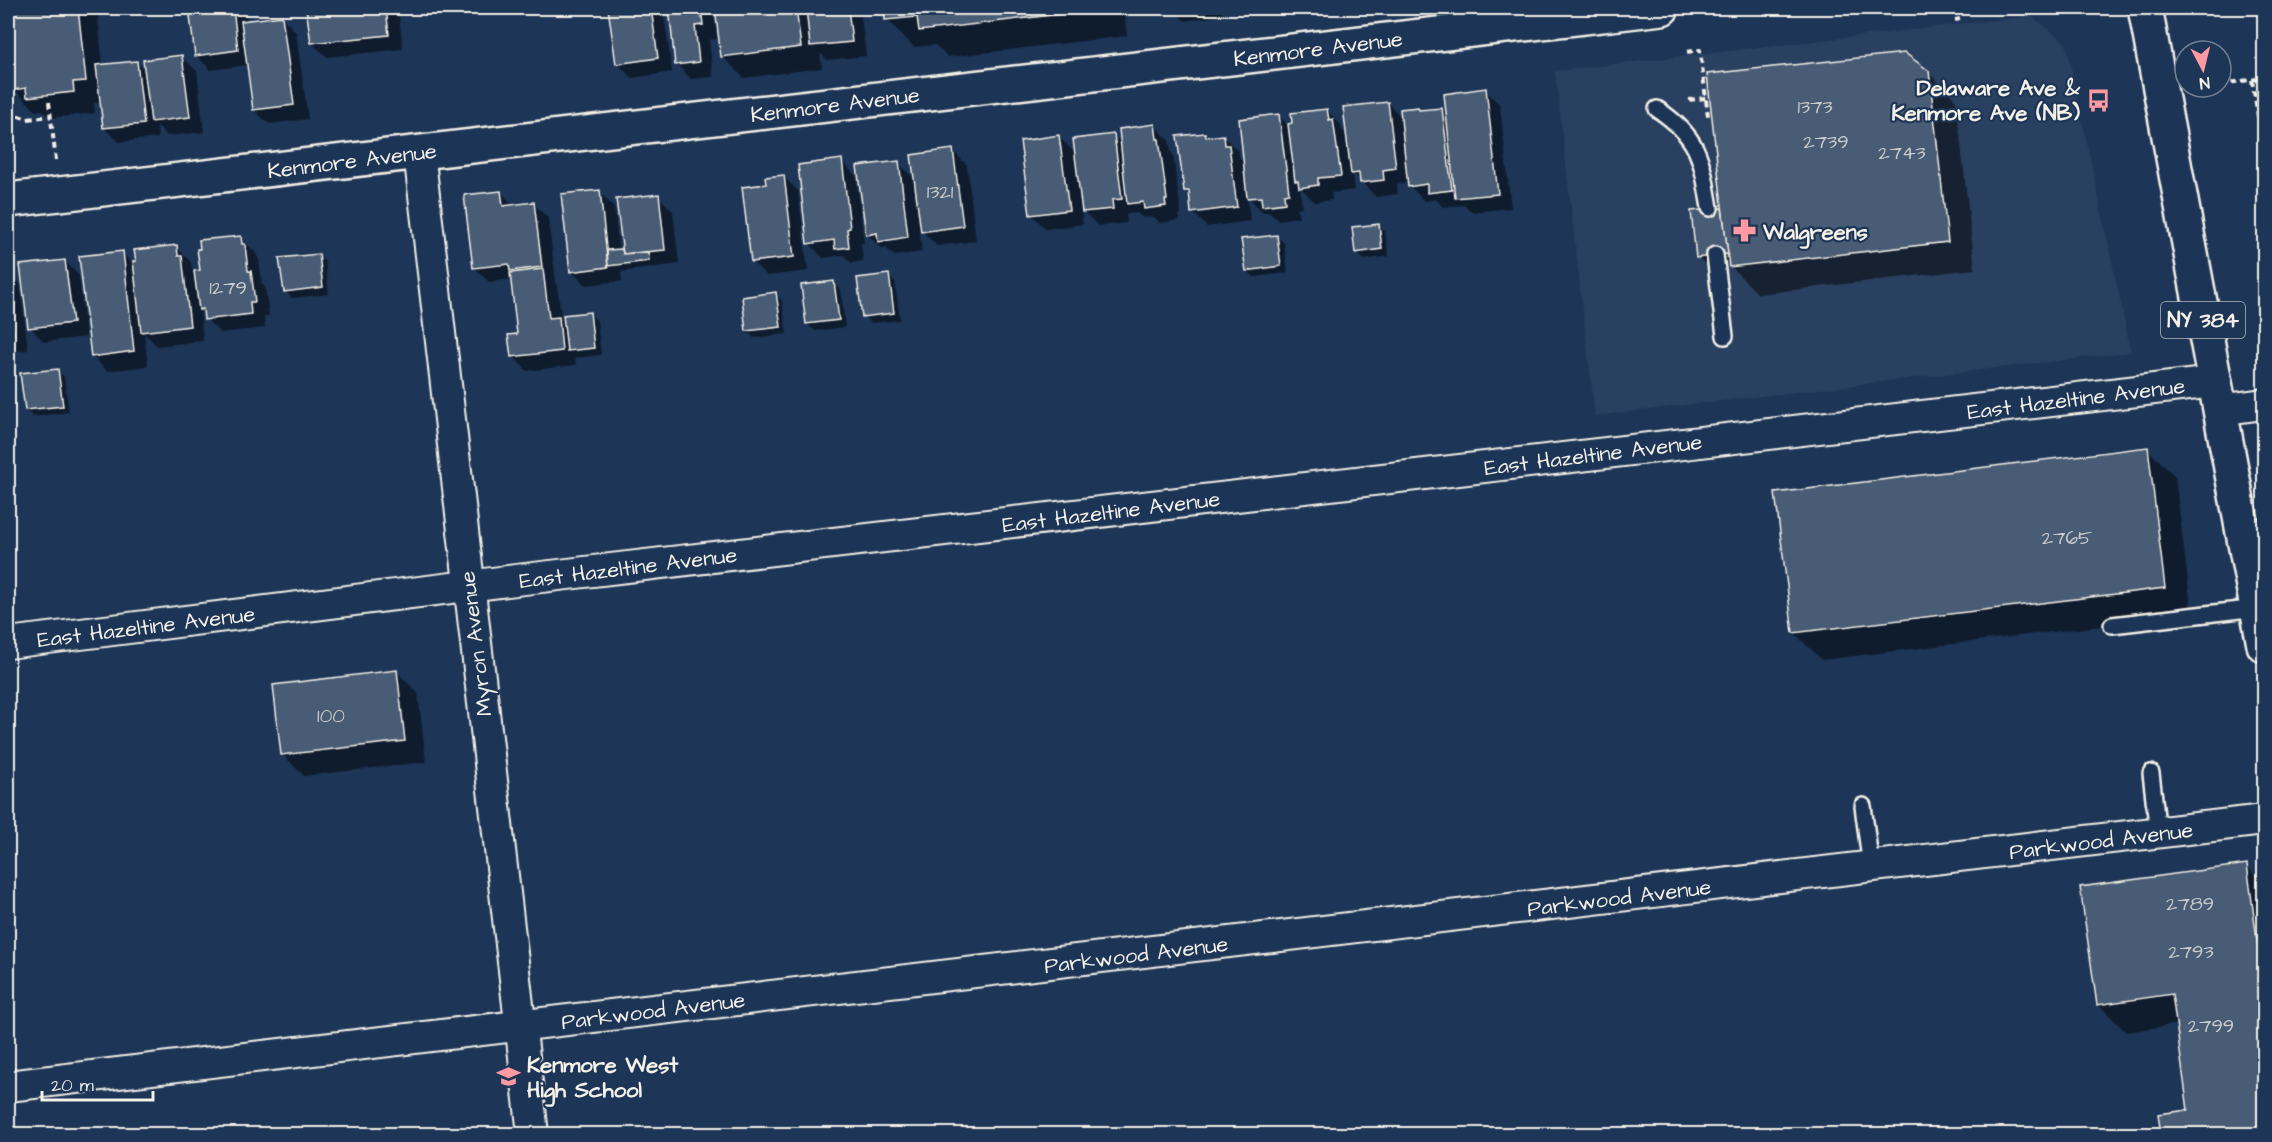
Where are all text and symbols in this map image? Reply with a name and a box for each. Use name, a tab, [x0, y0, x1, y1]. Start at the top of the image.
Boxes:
street label: Kenmore Avenue	[1232, 24, 1405, 75]
north arrow	[2173, 39, 2233, 99]
text: N	[2198, 71, 2211, 94]
place label: Delaware Ave & Kenmore Ave (NB)	[1891, 73, 2081, 129]
street label: Kenmore Avenue	[749, 80, 922, 131]
bus stop icon: Delaware Ave & Kenmore Ave (NB)	[2085, 87, 2111, 113]
house number: 1373	[1797, 93, 1833, 121]
house number: 2739	[1803, 128, 1849, 156]
street label: Kenmore Avenue	[266, 136, 439, 187]
house number: 2743	[1878, 139, 1926, 167]
house number: 1321	[927, 178, 954, 206]
place label: Walgreens	[1762, 217, 1868, 249]
pharmacy icon: Walgreens	[1732, 218, 1758, 244]
house number: 1279	[209, 274, 247, 302]
road number: NY 384	[2161, 302, 2245, 338]
street label: East Hazeltine Avenue	[1966, 371, 2187, 428]
street label: East Hazeltine Avenue	[1483, 427, 1704, 484]
street label: East Hazeltine Avenue	[1001, 484, 1222, 541]
house number: 2765	[2042, 524, 2092, 552]
street label: East Hazeltine Avenue	[518, 540, 739, 597]
street label: Myron Avenue	[452, 569, 502, 718]
street label: East Hazeltine Avenue	[36, 599, 257, 656]
house number: 100	[317, 702, 345, 730]
street label: Parkwood Avenue	[2007, 815, 2195, 868]
street label: Parkwood Avenue	[1525, 872, 1713, 925]
house number: 2789	[2166, 890, 2214, 918]
street label: Parkwood Avenue	[1042, 929, 1230, 982]
house number: 2793	[2168, 938, 2214, 966]
street label: Parkwood Avenue	[559, 985, 747, 1038]
house number: 2799	[2188, 1012, 2234, 1040]
place label: Kenmore West High School	[527, 1050, 679, 1107]
scale bar	[42, 1064, 153, 1102]
school or university icon: Kenmore West High School	[496, 1064, 522, 1090]
text: 20 m	[51, 1073, 94, 1098]

